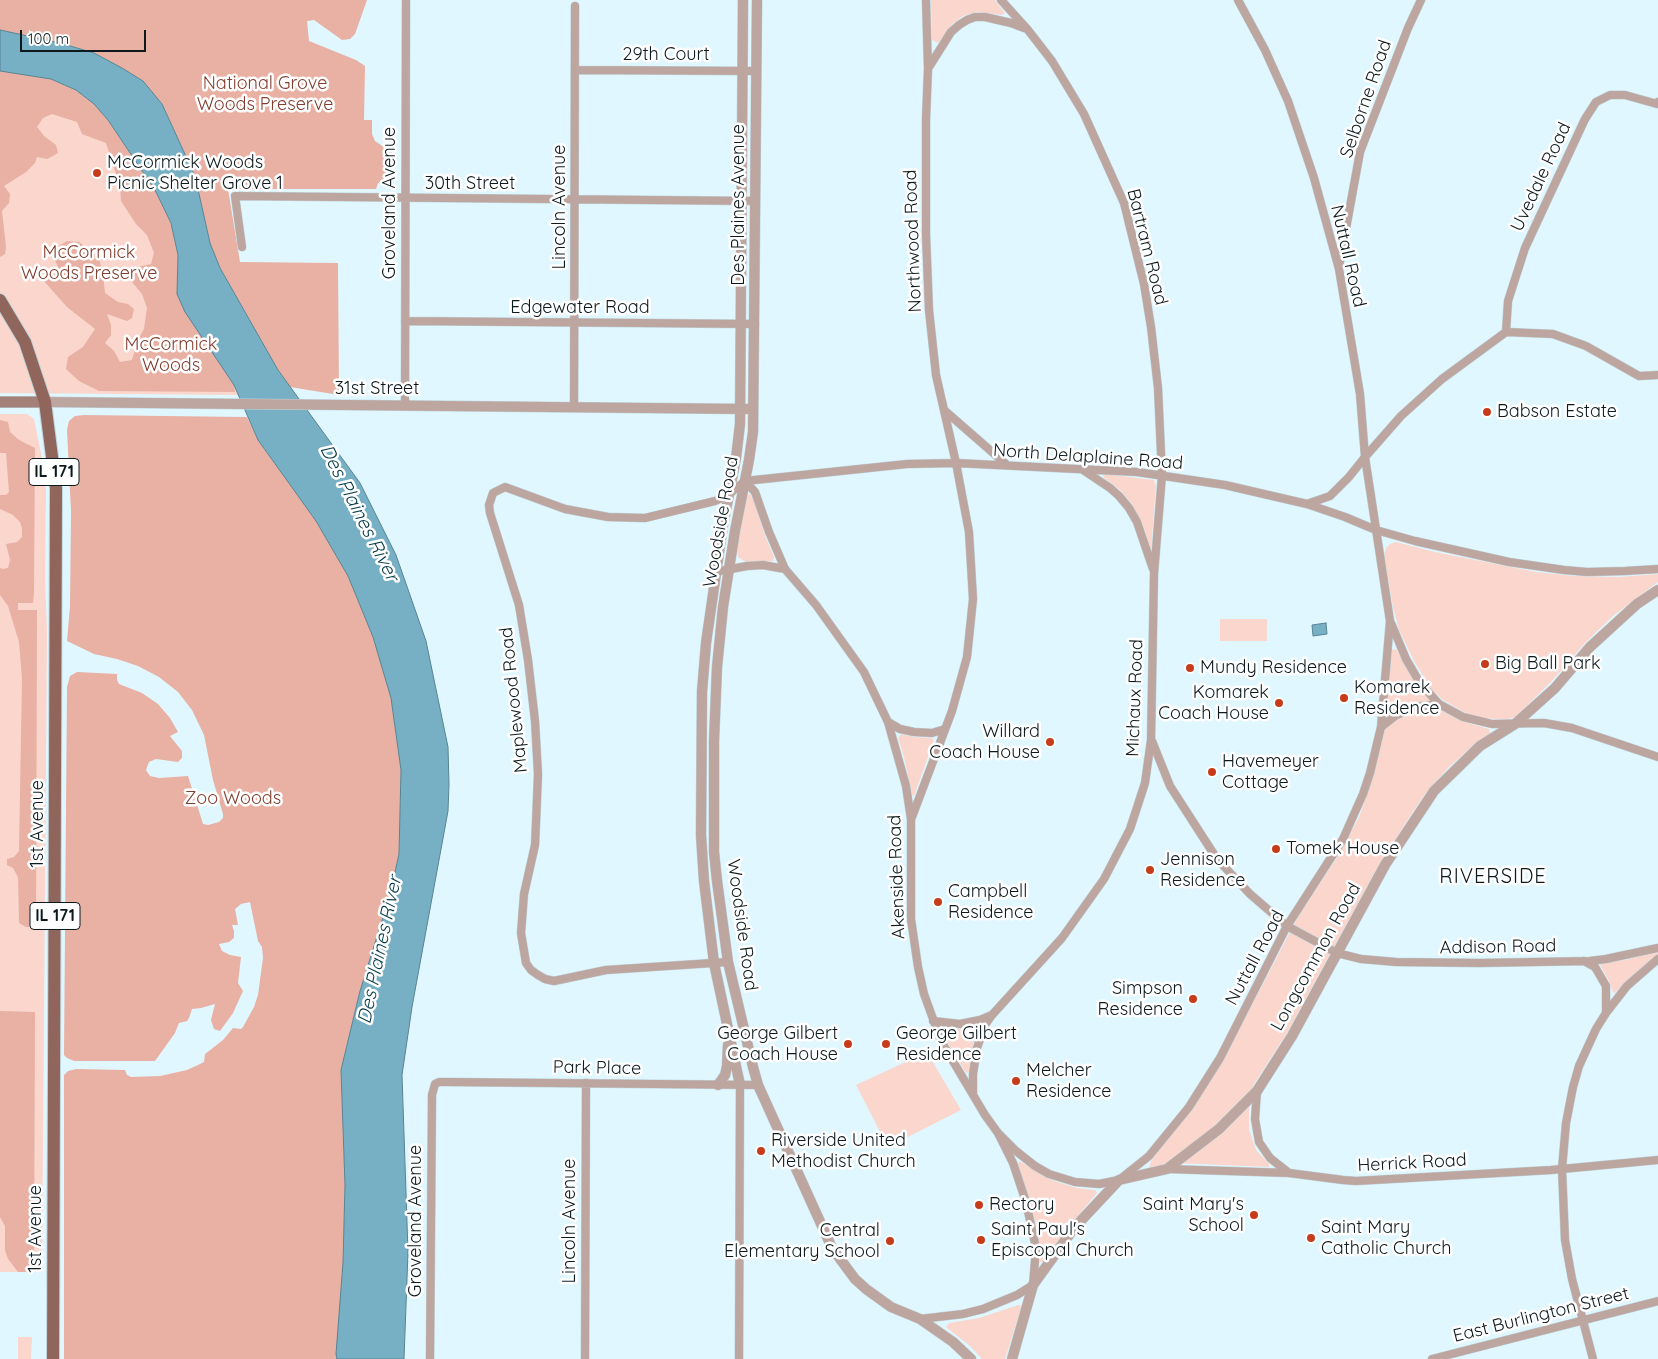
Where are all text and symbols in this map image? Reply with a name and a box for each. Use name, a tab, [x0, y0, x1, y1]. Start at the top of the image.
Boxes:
scale bar	[22, 20, 149, 52]
text: 100 m	[28, 29, 69, 48]
street label: Selborne Road	[1336, 37, 1396, 161]
street label: 29th Court	[622, 44, 710, 66]
park label: National Grove Woods Preserve	[197, 73, 333, 116]
street label: Uvedale Road	[1506, 119, 1576, 235]
street label: Des Plaines Avenue	[728, 124, 750, 286]
street label: Groveland Avenue	[379, 127, 401, 279]
street label: Lincoln Avenue	[549, 144, 571, 270]
place label: McCormick Woods Picnic Shelter Grove 1	[107, 152, 283, 194]
marker: McCormick Woods Picnic Shelter Grove 1	[91, 167, 103, 179]
street label: Northwood Road	[900, 169, 926, 313]
street label: 30th Street	[425, 173, 515, 195]
street label: Bartram Road	[1122, 187, 1172, 307]
street label: Nuttall Road	[1326, 203, 1370, 309]
park label: McCormick Woods Preserve	[21, 242, 157, 284]
street label: Edgewater Road	[510, 297, 650, 319]
park label: McCormick Woods	[125, 334, 217, 376]
street label: 31st Street	[335, 378, 419, 400]
place label: Babson Estate	[1497, 401, 1617, 423]
marker: Babson Estate	[1481, 406, 1493, 418]
street label: North Delaplaine Road	[992, 440, 1184, 474]
water label: Des Plaines River	[315, 441, 403, 585]
street label: Woodside Road	[699, 455, 743, 589]
road number: IL 171	[29, 458, 79, 486]
street label: Maplewood Road	[496, 626, 532, 774]
street label: Michaux Road	[1122, 639, 1148, 757]
place label: Big Ball Park	[1495, 653, 1601, 675]
place label: Mundy Residence	[1200, 657, 1347, 679]
marker: Big Ball Park	[1479, 658, 1491, 670]
marker: Mundy Residence	[1184, 662, 1196, 674]
place label: Komarek Residence	[1354, 677, 1439, 720]
place label: Komarek Coach House	[1158, 682, 1269, 724]
marker: Komarek Residence	[1338, 692, 1350, 704]
marker: Komarek Coach House	[1273, 697, 1285, 709]
place label: Willard Coach House	[929, 721, 1040, 764]
marker: Willard Coach House	[1044, 736, 1056, 748]
place label: Havemeyer Cottage	[1222, 751, 1319, 794]
marker: Havemeyer Cottage	[1206, 766, 1218, 778]
street label: 1st Avenue	[27, 780, 49, 868]
park label: Zoo Woods	[185, 788, 281, 810]
street label: Akenside Road	[884, 814, 910, 940]
place label: Tomek House	[1286, 838, 1399, 860]
marker: Tomek House	[1270, 843, 1282, 855]
place label: Jennison Residence	[1160, 849, 1245, 892]
street label: Woodside Road	[722, 858, 762, 992]
marker: Jennison Residence	[1144, 864, 1156, 876]
district label: RIVERSIDE	[1438, 865, 1548, 889]
water label: Des Plaines River	[353, 874, 407, 1026]
street label: Longcommon Road	[1266, 879, 1366, 1035]
place label: Campbell Residence	[948, 881, 1033, 924]
marker: Campbell Residence	[932, 896, 944, 908]
road number: IL 171	[30, 902, 80, 929]
street label: Nuttall Road	[1221, 907, 1289, 1009]
street label: Addison Road	[1440, 935, 1556, 959]
place label: Simpson Residence	[1098, 978, 1183, 1021]
marker: Simpson Residence	[1187, 993, 1199, 1005]
place label: George Gilbert Coach House	[717, 1023, 838, 1066]
place label: George Gilbert Residence	[896, 1023, 1017, 1066]
marker: George Gilbert Coach House	[842, 1038, 854, 1050]
marker: George Gilbert Residence	[880, 1038, 892, 1050]
street label: Park Place	[553, 1056, 641, 1080]
place label: Melcher Residence	[1026, 1060, 1111, 1102]
marker: Melcher Residence	[1010, 1075, 1022, 1087]
place label: Riverside United Methodist Church	[771, 1130, 916, 1172]
street label: Groveland Avenue	[405, 1145, 427, 1297]
marker: Riverside United Methodist Church	[755, 1145, 767, 1157]
street label: Herrick Road	[1357, 1149, 1467, 1177]
street label: Lincoln Avenue	[559, 1158, 581, 1284]
street label: 1st Avenue	[25, 1185, 47, 1273]
place label: Rectory	[989, 1194, 1055, 1216]
place label: Saint Mary's School	[1143, 1194, 1244, 1236]
marker: Rectory	[973, 1199, 985, 1211]
marker: Saint Mary's School	[1248, 1209, 1260, 1221]
place label: Saint Mary Catholic Church	[1321, 1217, 1451, 1260]
place label: Saint Paul's Episcopal Church	[991, 1219, 1134, 1262]
place label: Central Elementary School	[724, 1220, 880, 1262]
marker: Saint Mary Catholic Church	[1305, 1232, 1317, 1244]
marker: Saint Paul's Episcopal Church	[975, 1234, 987, 1246]
marker: Central Elementary School	[884, 1235, 896, 1247]
street label: East Burlington Street	[1451, 1283, 1631, 1347]

